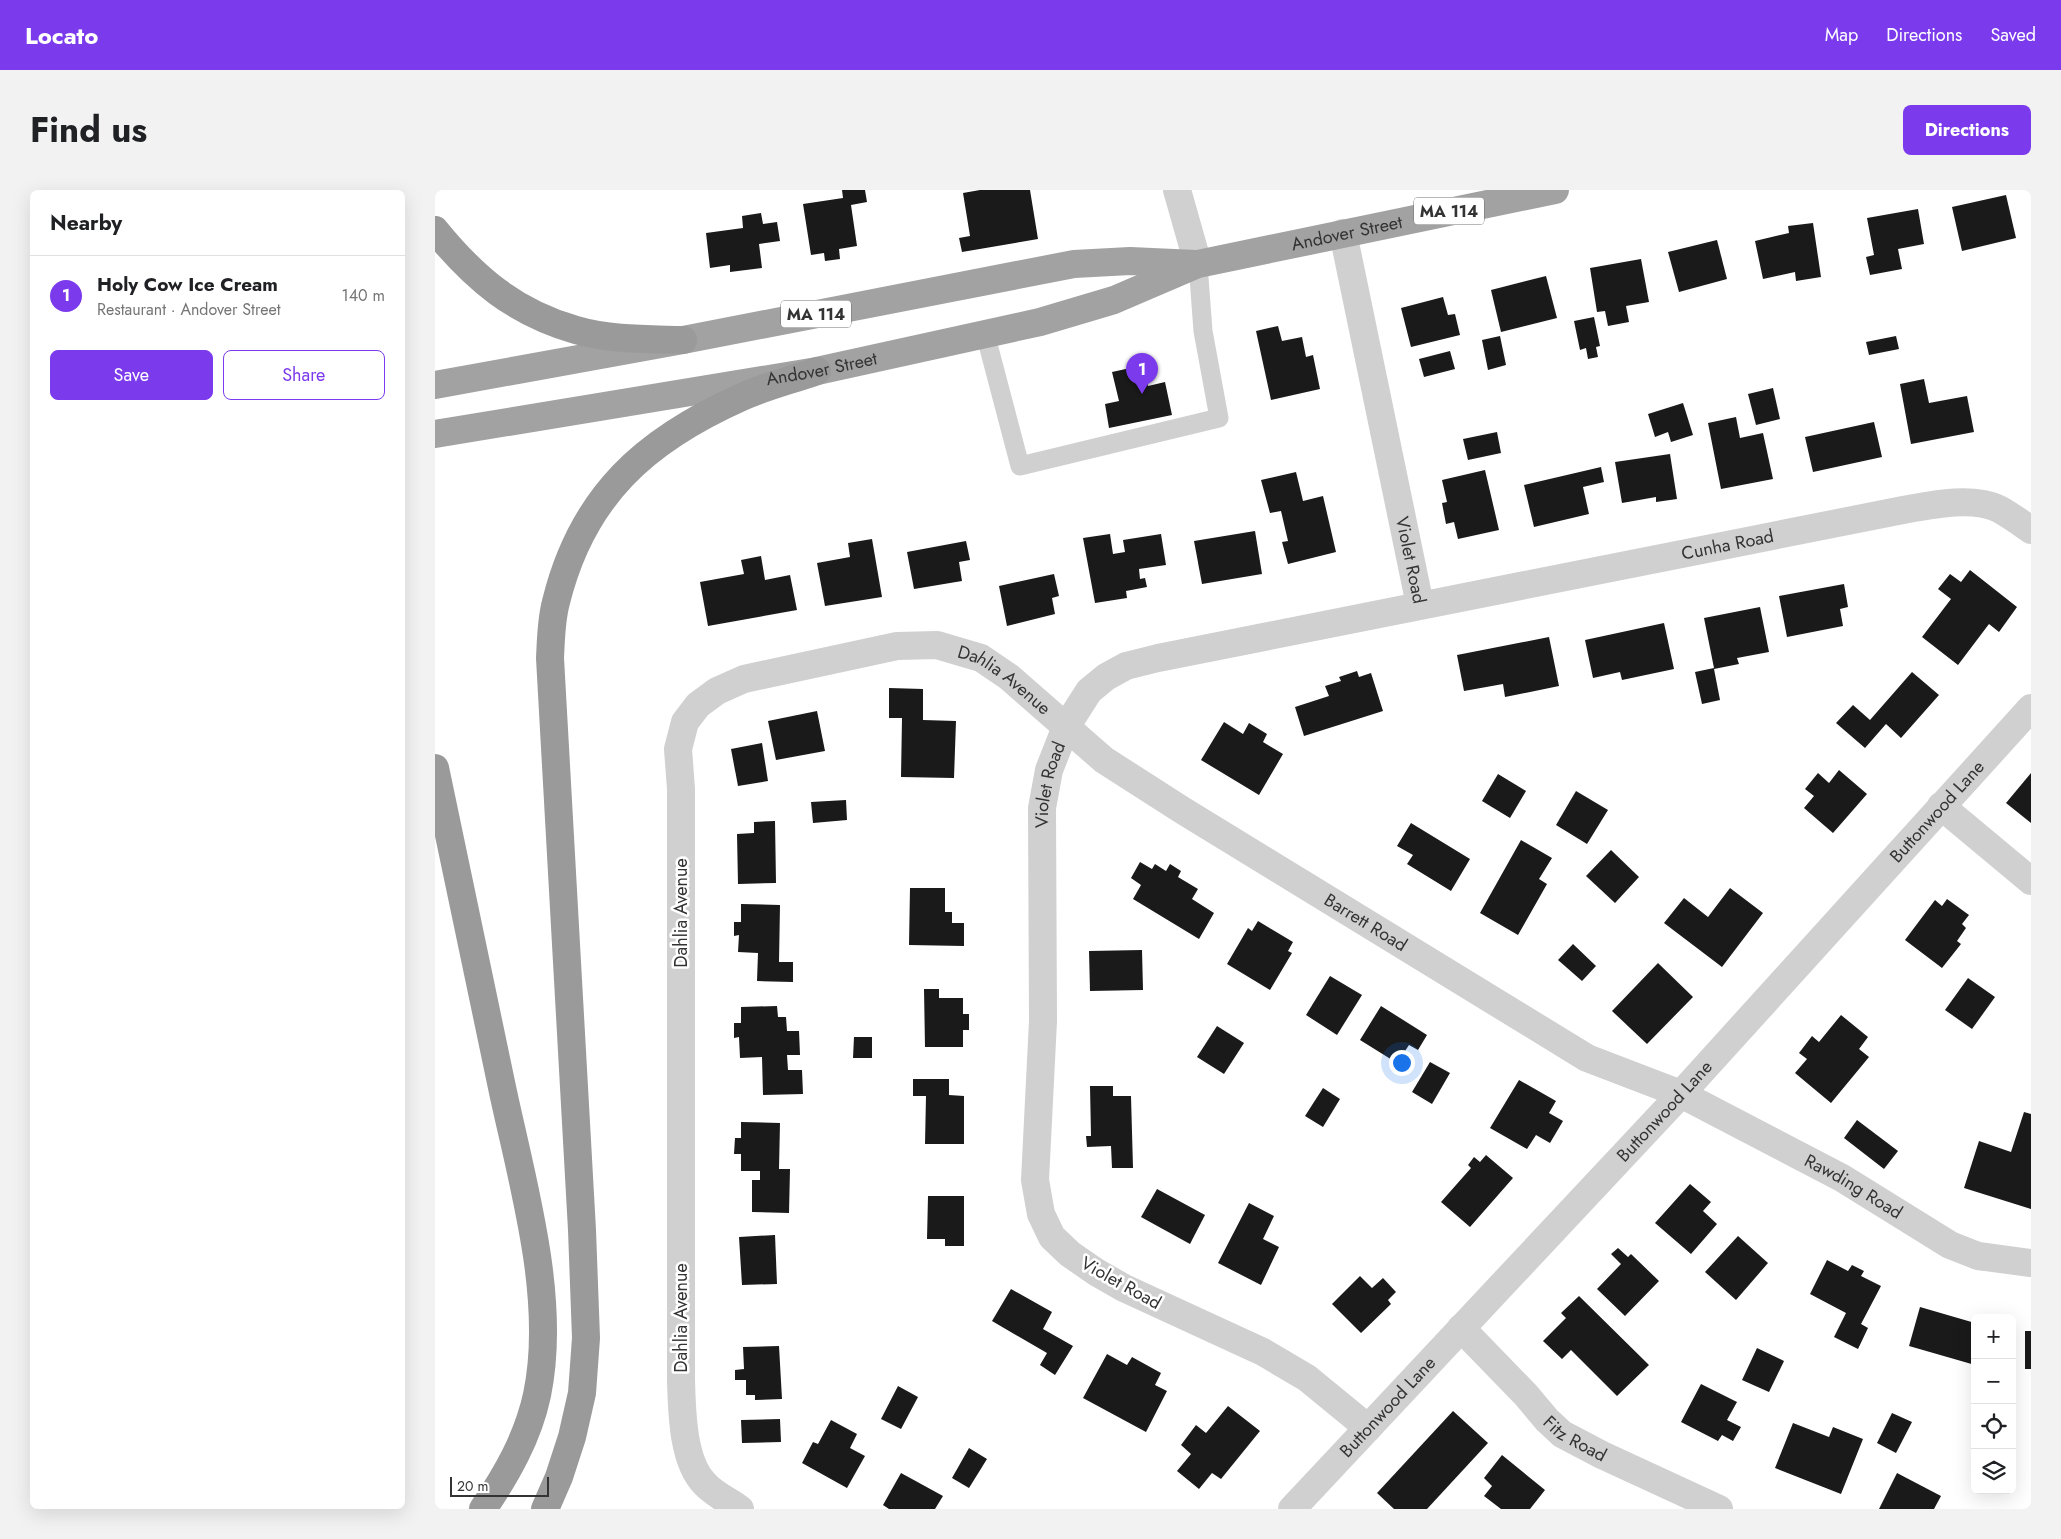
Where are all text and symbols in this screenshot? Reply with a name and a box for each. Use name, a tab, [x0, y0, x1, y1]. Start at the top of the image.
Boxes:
text: Locato	[25, 18, 98, 53]
text: Map	[1825, 22, 1858, 48]
text: Directions	[1886, 22, 1962, 48]
text: Saved	[1990, 22, 2036, 48]
text: Find us	[30, 105, 147, 155]
button: Directions	[1903, 105, 2031, 155]
road number: MA 114	[1414, 198, 1484, 224]
text: Nearby	[50, 208, 122, 238]
street label: Andover Street	[1289, 209, 1405, 257]
text: Holy Cow Ice Cream	[97, 271, 278, 298]
text: 1	[62, 284, 70, 307]
text: 140 m	[342, 284, 385, 307]
text: Restaurant · Andover Street	[97, 298, 281, 321]
road number: MA 114	[781, 300, 851, 328]
street label: Andover Street	[764, 345, 880, 392]
button: Save	[50, 350, 213, 400]
button: Share	[223, 350, 385, 400]
pin: 1	[1126, 353, 1158, 394]
street label: Violet Road	[1389, 514, 1432, 606]
street label: Cunha Road	[1679, 523, 1776, 567]
street label: Dahlia Avenue	[955, 639, 1057, 721]
street label: Violet Road	[1029, 738, 1072, 828]
street label: Buttonwood Lane	[1884, 755, 1990, 869]
street label: Dahlia Avenue	[668, 858, 694, 968]
street label: Barrett Road	[1319, 887, 1412, 958]
your location	[1389, 1050, 1415, 1076]
street label: Buttonwood Lane	[1611, 1055, 1718, 1168]
street label: Rawding Road	[1800, 1148, 1908, 1225]
street label: Violet Road	[1076, 1250, 1166, 1316]
street label: Dahlia Avenue	[668, 1263, 694, 1373]
map controls	[1971, 1314, 2016, 1494]
button: +	[1971, 1314, 2016, 1359]
street label: Buttonwood Lane	[1334, 1350, 1442, 1463]
button: −	[1971, 1359, 2016, 1404]
button: locate	[1971, 1404, 2016, 1449]
street label: Fitz Road	[1537, 1410, 1611, 1468]
button: layers	[1971, 1449, 2016, 1494]
scale bar	[450, 1474, 549, 1497]
text: 20 m	[457, 1476, 489, 1496]

